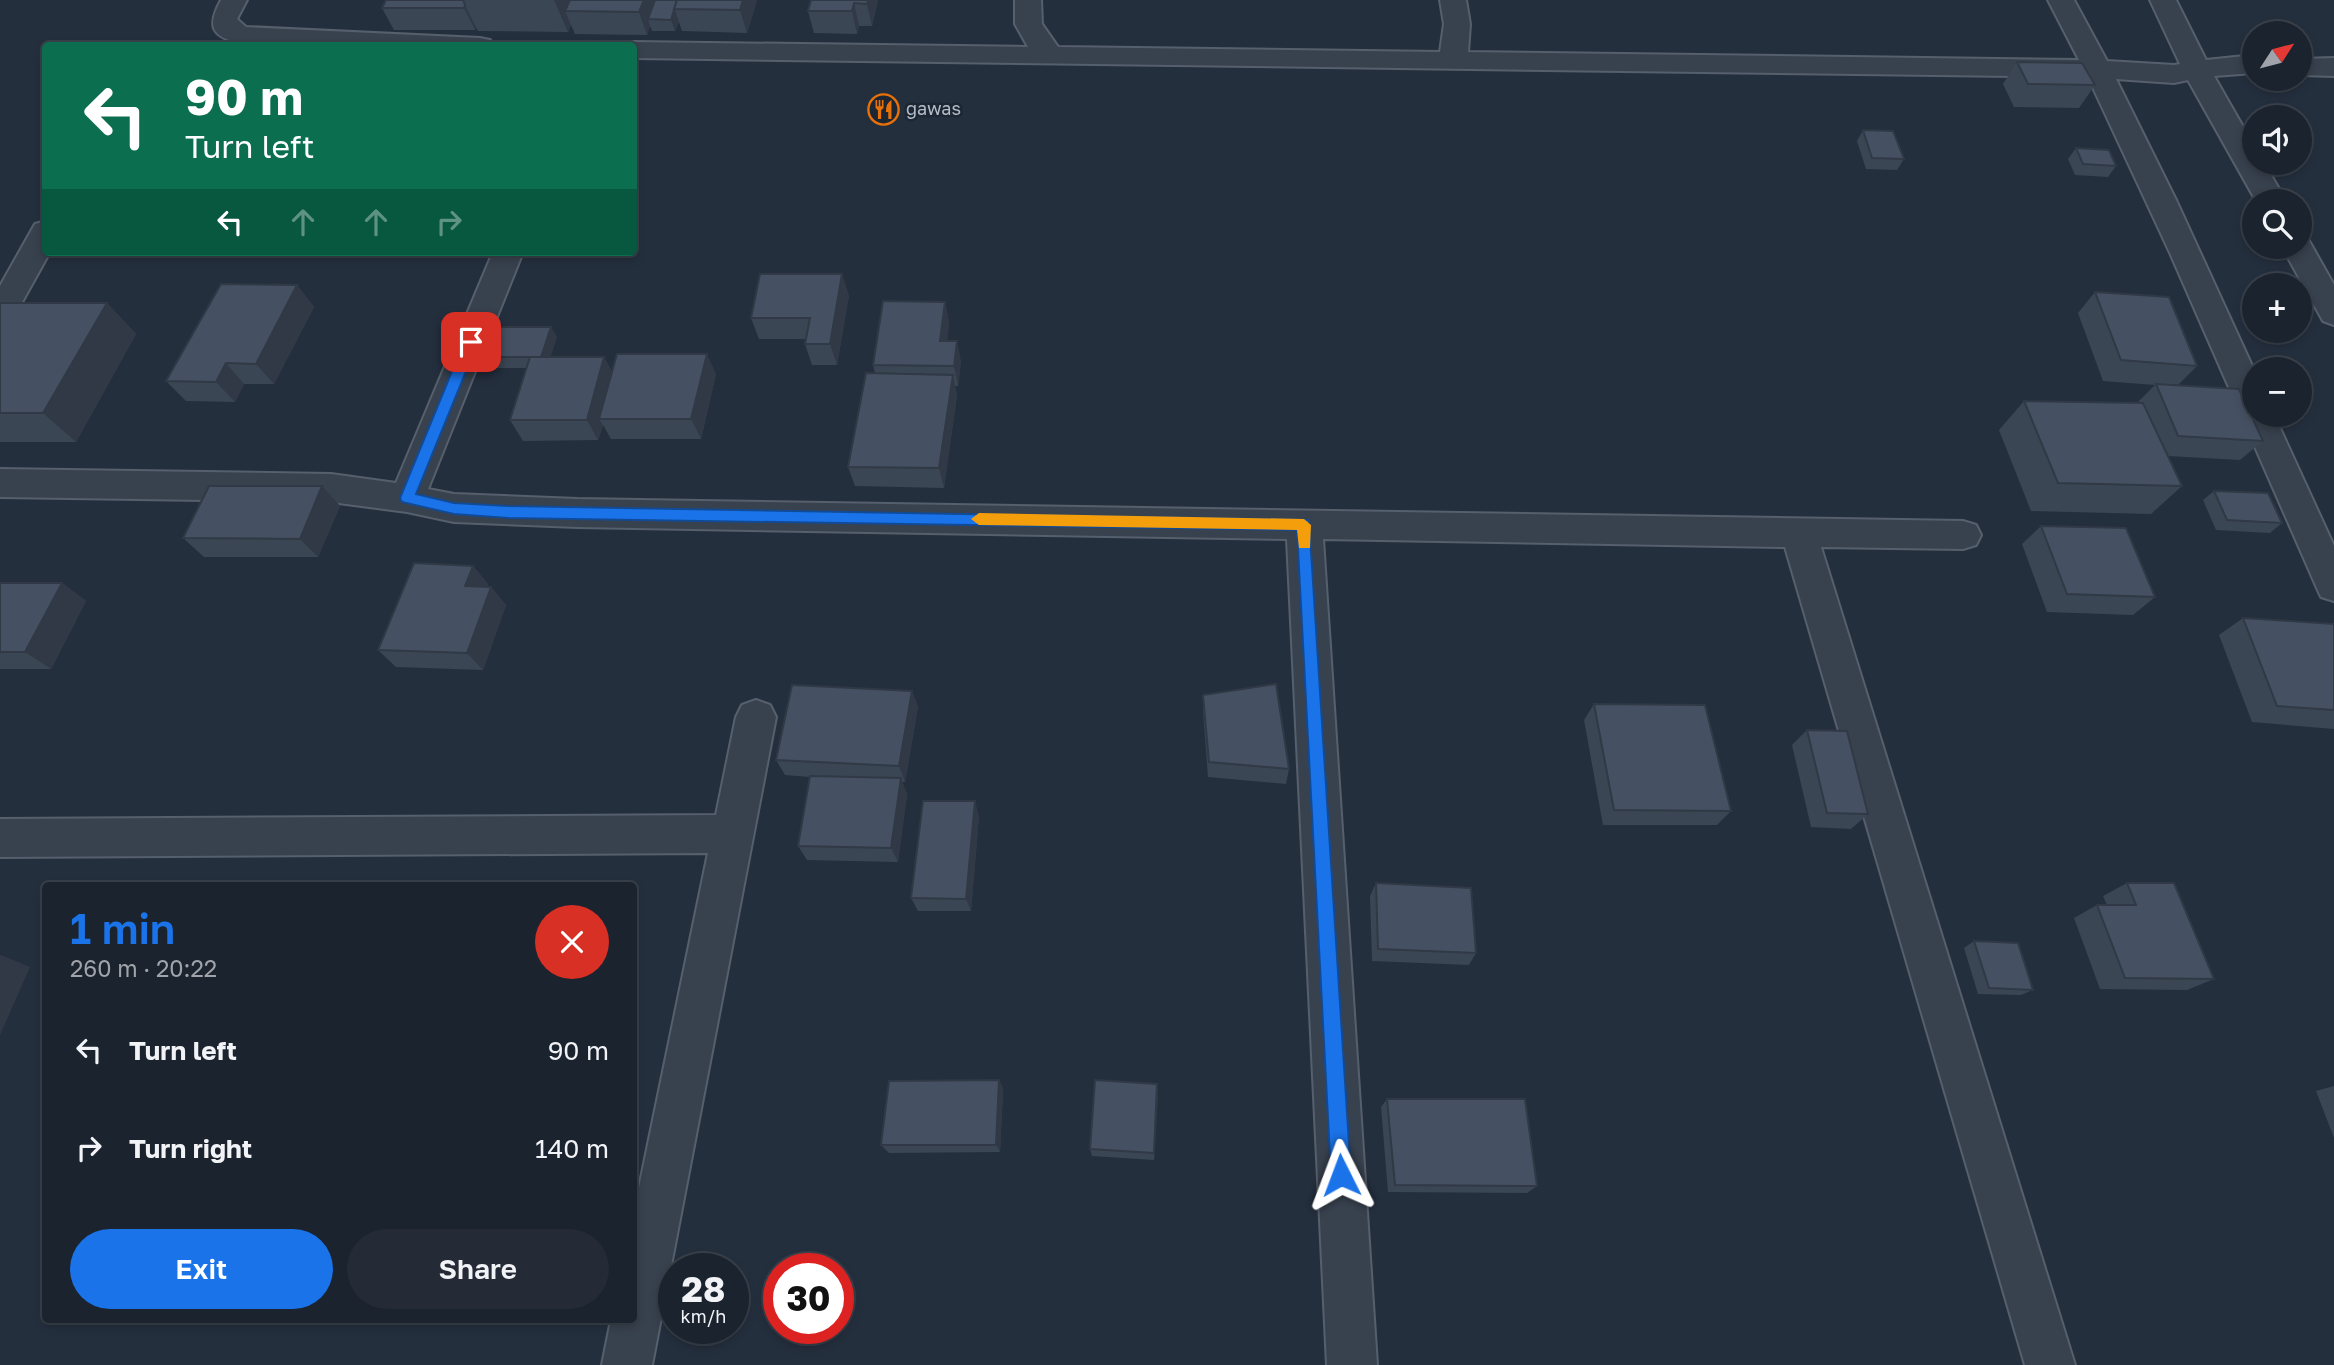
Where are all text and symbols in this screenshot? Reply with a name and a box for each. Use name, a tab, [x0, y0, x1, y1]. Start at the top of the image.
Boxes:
north arrow	[2242, 21, 2312, 91]
map controls	[2242, 21, 2312, 427]
text: 90 m	[185, 67, 303, 126]
icon: left	[70, 70, 161, 161]
restaurant icon: gawas	[866, 92, 900, 126]
place label: gawas	[906, 97, 961, 119]
button: sound	[2242, 105, 2312, 175]
text: Turn left	[185, 127, 314, 165]
button: search	[2242, 189, 2312, 259]
icon: left	[211, 203, 249, 241]
icon: ahead	[284, 203, 322, 241]
icon: ahead	[357, 203, 395, 241]
icon: right	[430, 203, 468, 241]
button: +	[2242, 273, 2312, 343]
pin	[441, 312, 501, 372]
icon: arrive	[452, 323, 490, 361]
button: −	[2242, 357, 2312, 427]
text: 1 min	[70, 903, 175, 953]
button: close	[535, 905, 609, 979]
text: 260 m · 20:22	[70, 954, 217, 982]
icon: left	[70, 1031, 108, 1069]
text: Turn left	[129, 1035, 237, 1066]
text: 90 m	[548, 1035, 609, 1066]
icon: right	[70, 1129, 108, 1167]
text: Turn right	[129, 1133, 252, 1164]
text: 140 m	[535, 1133, 609, 1164]
position arrow	[1304, 1138, 1378, 1212]
button: Exit	[70, 1229, 333, 1309]
button: Share	[347, 1229, 609, 1309]
speed limit sign: 30	[763, 1253, 854, 1344]
text: 28	[682, 1268, 725, 1310]
text: km/h	[681, 1305, 726, 1327]

